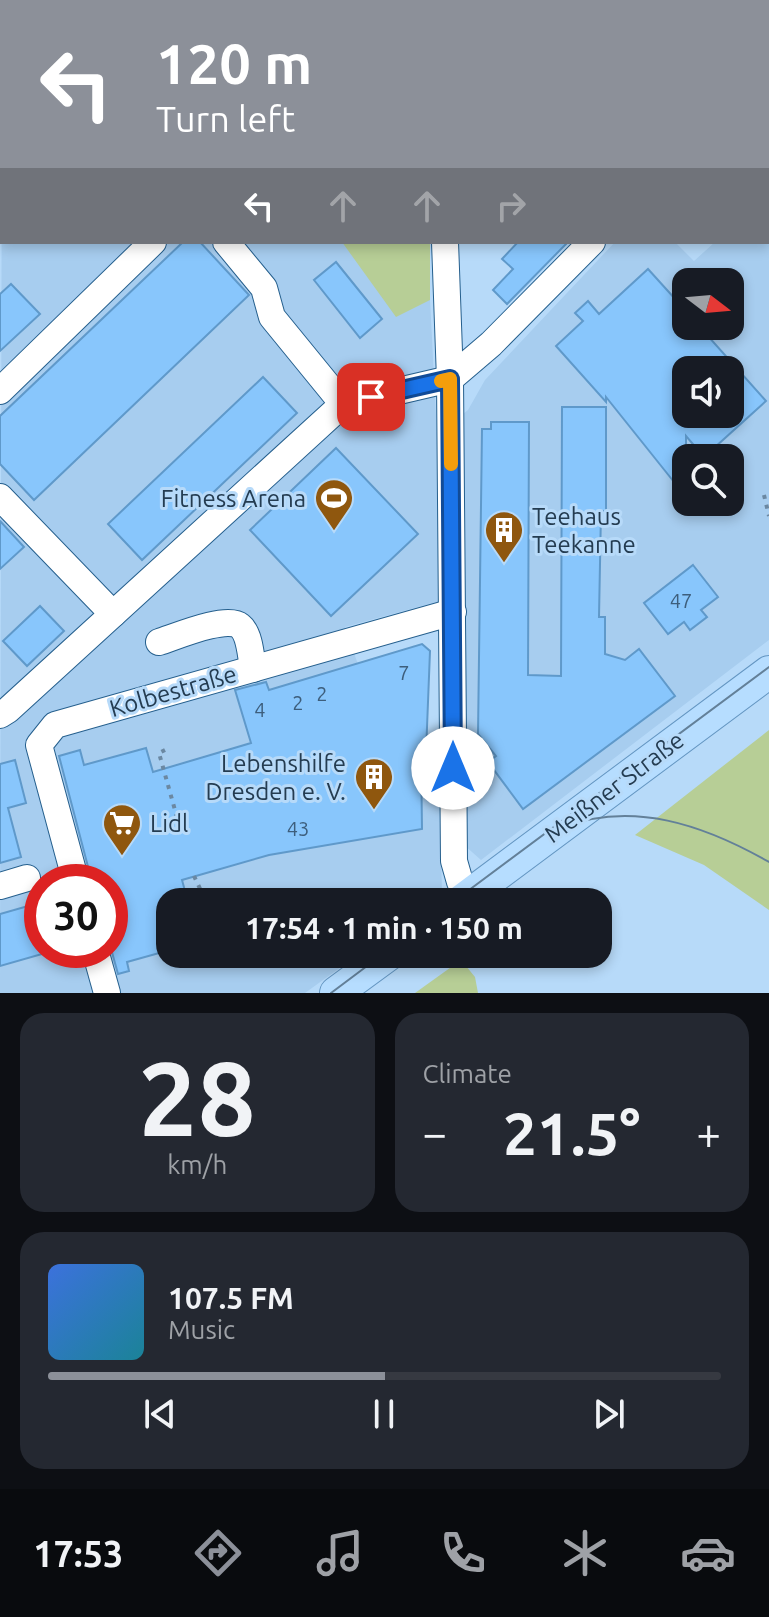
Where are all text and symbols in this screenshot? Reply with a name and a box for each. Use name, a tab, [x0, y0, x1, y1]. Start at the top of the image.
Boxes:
icon: left	[24, 32, 128, 136]
text: 120 m	[156, 32, 312, 95]
text: Turn left	[156, 98, 295, 139]
icon: left	[237, 184, 281, 228]
icon: ahead	[321, 184, 365, 228]
icon: ahead	[405, 184, 449, 228]
icon: right	[489, 184, 533, 228]
north arrow	[672, 268, 744, 340]
map controls	[672, 268, 744, 516]
button: sound	[672, 356, 744, 428]
pin	[337, 363, 405, 431]
icon: arrive	[349, 375, 393, 419]
button: search	[672, 444, 744, 516]
sports icon: Fitness Arena	[313, 477, 355, 532]
place label: Fitness Arena	[161, 485, 306, 512]
place label: Teehaus Teekanne	[532, 503, 636, 558]
building icon: Teehaus Teekanne	[483, 509, 525, 564]
house number: 47	[670, 589, 692, 612]
street label: Kolbestraße	[106, 660, 240, 722]
house number: 7	[398, 661, 410, 684]
house number: 2	[316, 682, 328, 705]
house number: 2	[292, 691, 304, 714]
house number: 4	[254, 698, 266, 721]
position arrow	[411, 726, 495, 810]
street label: Meißner Straße	[539, 726, 689, 848]
place label: Lebenshilfe Dresden e. V.	[206, 750, 346, 805]
building icon: Lebenshilfe Dresden e. V.	[353, 756, 395, 811]
supermarket icon: Lidl	[101, 802, 143, 857]
place label: Lidl	[150, 810, 188, 837]
house number: 43	[287, 817, 309, 840]
speed limit sign: 30	[24, 864, 128, 968]
text: 17:54 · 1 min · 150 m	[245, 911, 523, 945]
text: 28	[139, 1039, 256, 1156]
text: Climate	[423, 1059, 512, 1088]
text: 21.5°	[503, 1099, 640, 1166]
text: −	[423, 1108, 447, 1157]
text: +	[696, 1108, 721, 1157]
text: km/h	[167, 1150, 227, 1179]
text: 107.5 FM	[168, 1281, 294, 1315]
text: Music	[168, 1315, 235, 1344]
icon: previous	[138, 1392, 182, 1436]
icon: pause	[362, 1392, 406, 1436]
icon: next	[587, 1392, 631, 1436]
icon: directions	[190, 1525, 246, 1581]
icon: music	[312, 1525, 368, 1581]
icon: phone	[435, 1525, 491, 1581]
icon: climate	[557, 1525, 613, 1581]
icon: car	[680, 1525, 736, 1581]
text: 17:53	[33, 1533, 123, 1574]

